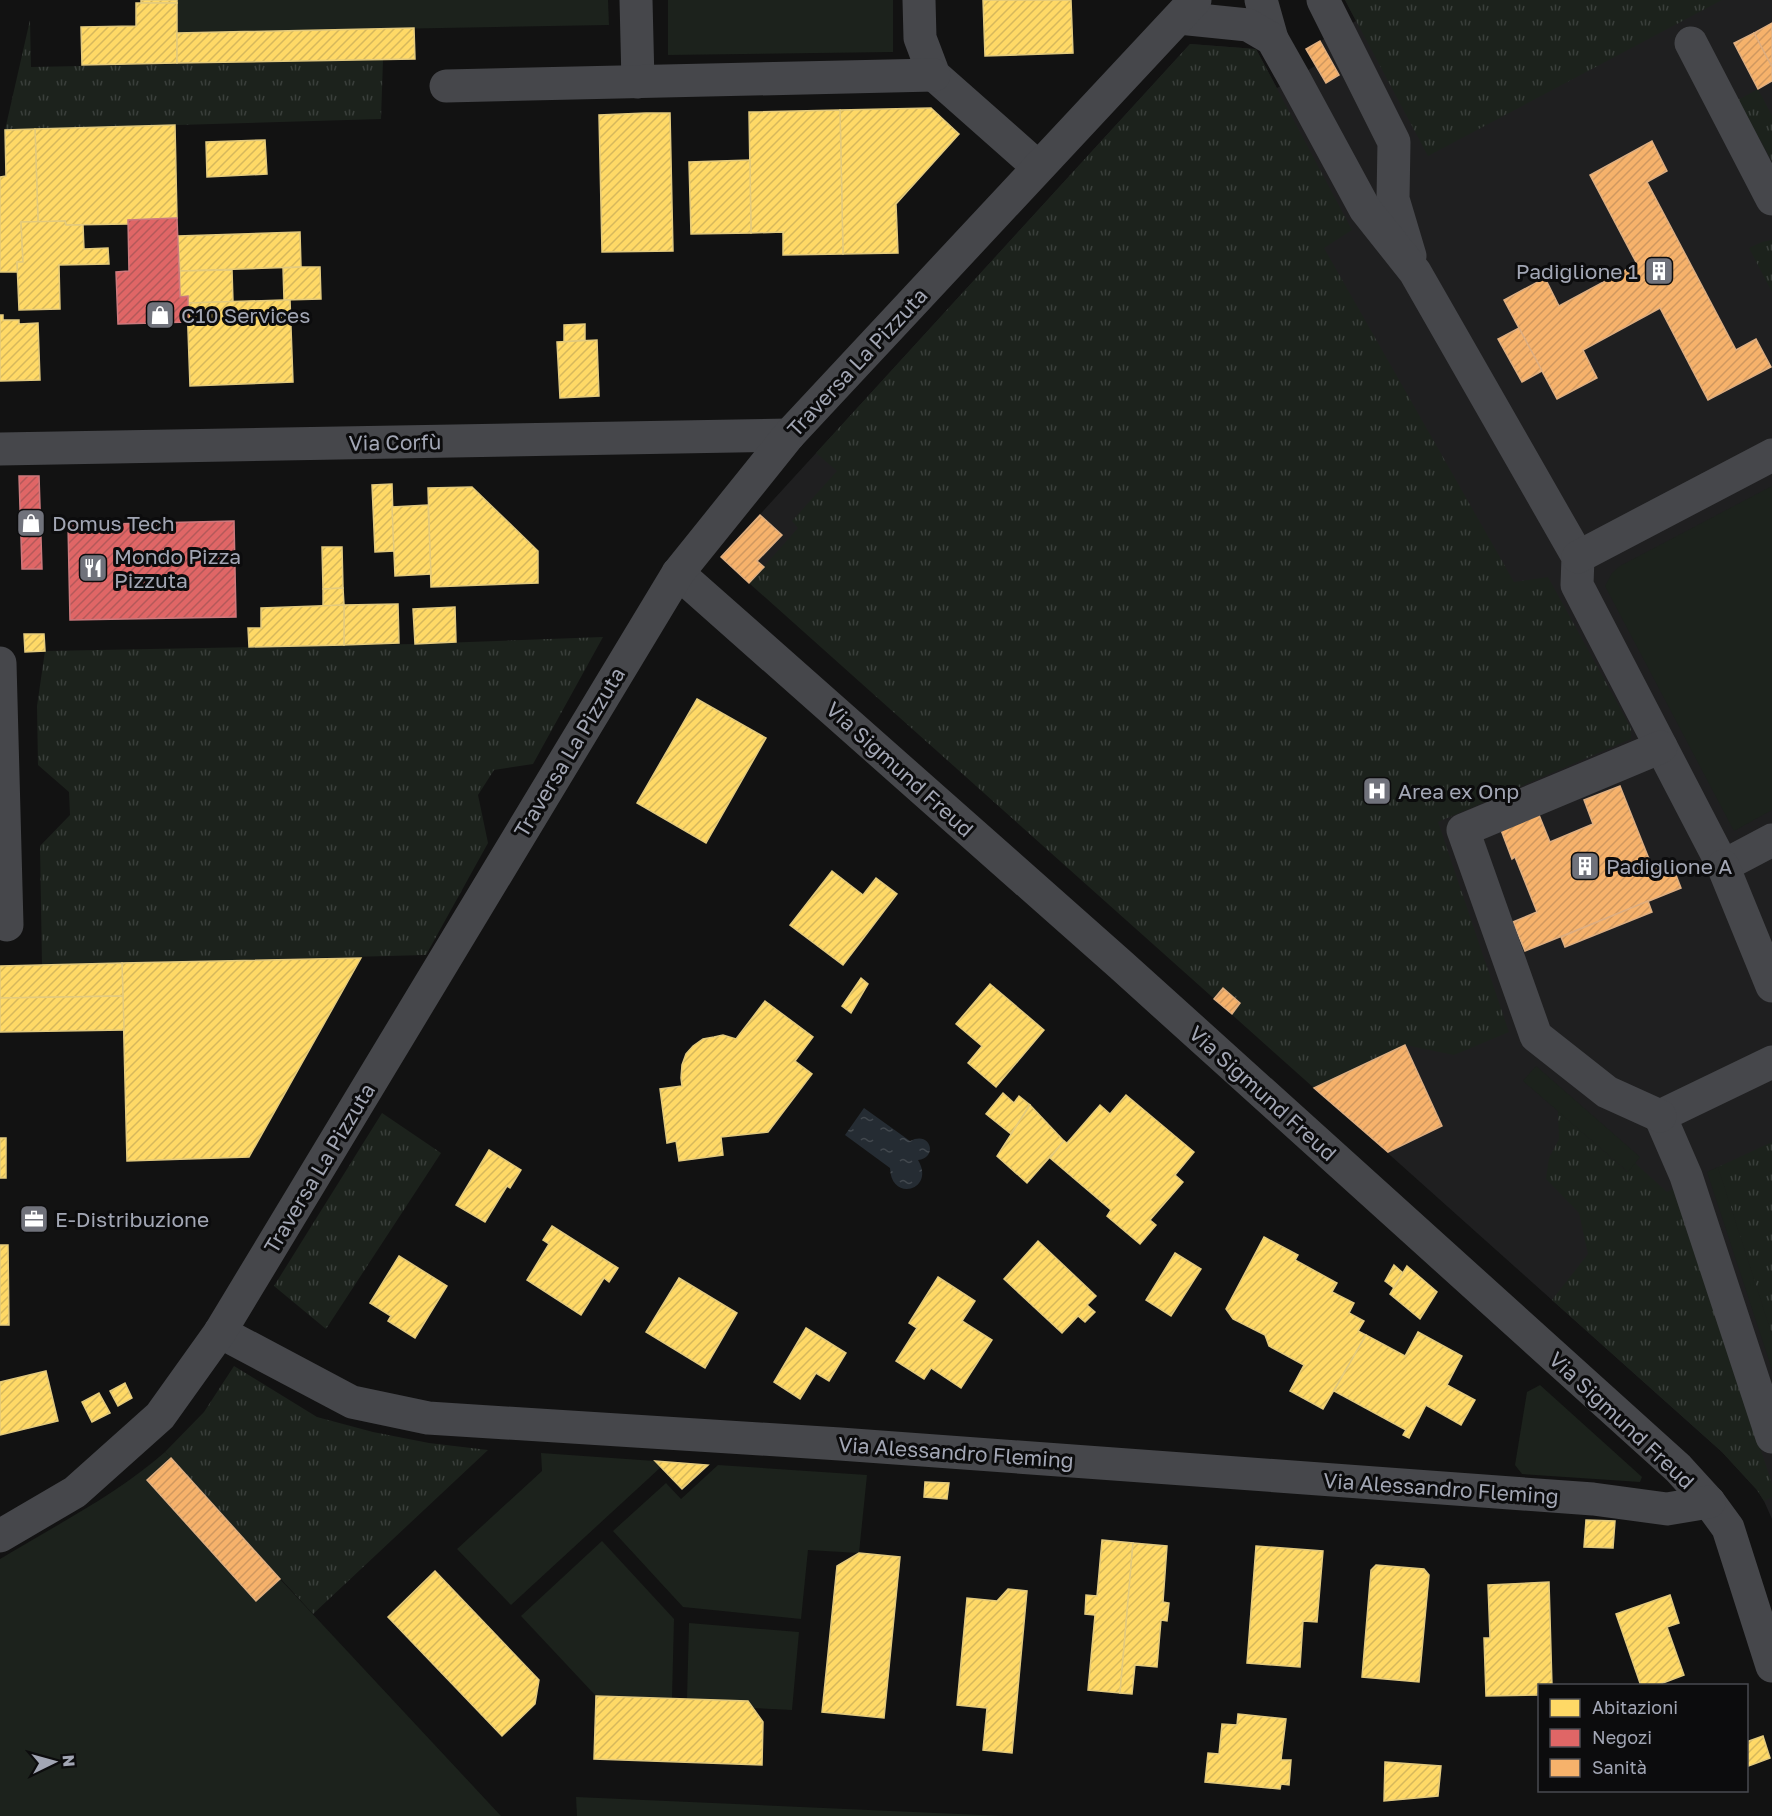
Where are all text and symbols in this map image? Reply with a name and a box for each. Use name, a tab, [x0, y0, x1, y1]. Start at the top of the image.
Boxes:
building icon: Padiglione 1	[1643, 255, 1675, 287]
place label: Padiglione 1	[1516, 258, 1638, 284]
street label: Traversa La Pizzuta	[781, 282, 933, 442]
shop icon: C10 Services	[144, 299, 176, 331]
place label: C10 Services	[181, 302, 310, 328]
street label: Via Corfù	[348, 428, 442, 456]
shop icon: Domus Tech	[15, 507, 47, 539]
place label: Domus Tech	[52, 510, 175, 536]
place label: Mondo Pizza Pizzuta	[114, 543, 241, 593]
restaurant icon: Mondo Pizza Pizzuta	[77, 552, 109, 584]
street label: Traversa La Pizzuta	[508, 662, 630, 842]
street label: Via Sigmund Freud	[821, 696, 979, 842]
hospital icon: Area ex Onp	[1361, 775, 1393, 807]
place label: Area ex Onp	[1398, 778, 1519, 804]
building icon: Padiglione A	[1569, 850, 1601, 882]
place label: Padiglione A	[1606, 853, 1732, 879]
street label: Via Sigmund Freud	[1184, 1020, 1342, 1166]
street label: Traversa La Pizzuta	[258, 1078, 380, 1258]
office icon: E-Distribuzione	[18, 1203, 50, 1235]
place label: E-Distribuzione	[55, 1206, 209, 1232]
street label: Via Sigmund Freud	[1544, 1346, 1700, 1494]
street label: Via Alessandro Fleming	[837, 1431, 1075, 1473]
street label: Via Alessandro Fleming	[1322, 1467, 1560, 1509]
legend	[1538, 1684, 1748, 1792]
text: Abitazioni	[1592, 1696, 1678, 1718]
text: Negozi	[1592, 1726, 1652, 1748]
north arrow	[24, 1732, 84, 1792]
text: N	[58, 1754, 79, 1768]
text: Sanità	[1592, 1756, 1647, 1778]

